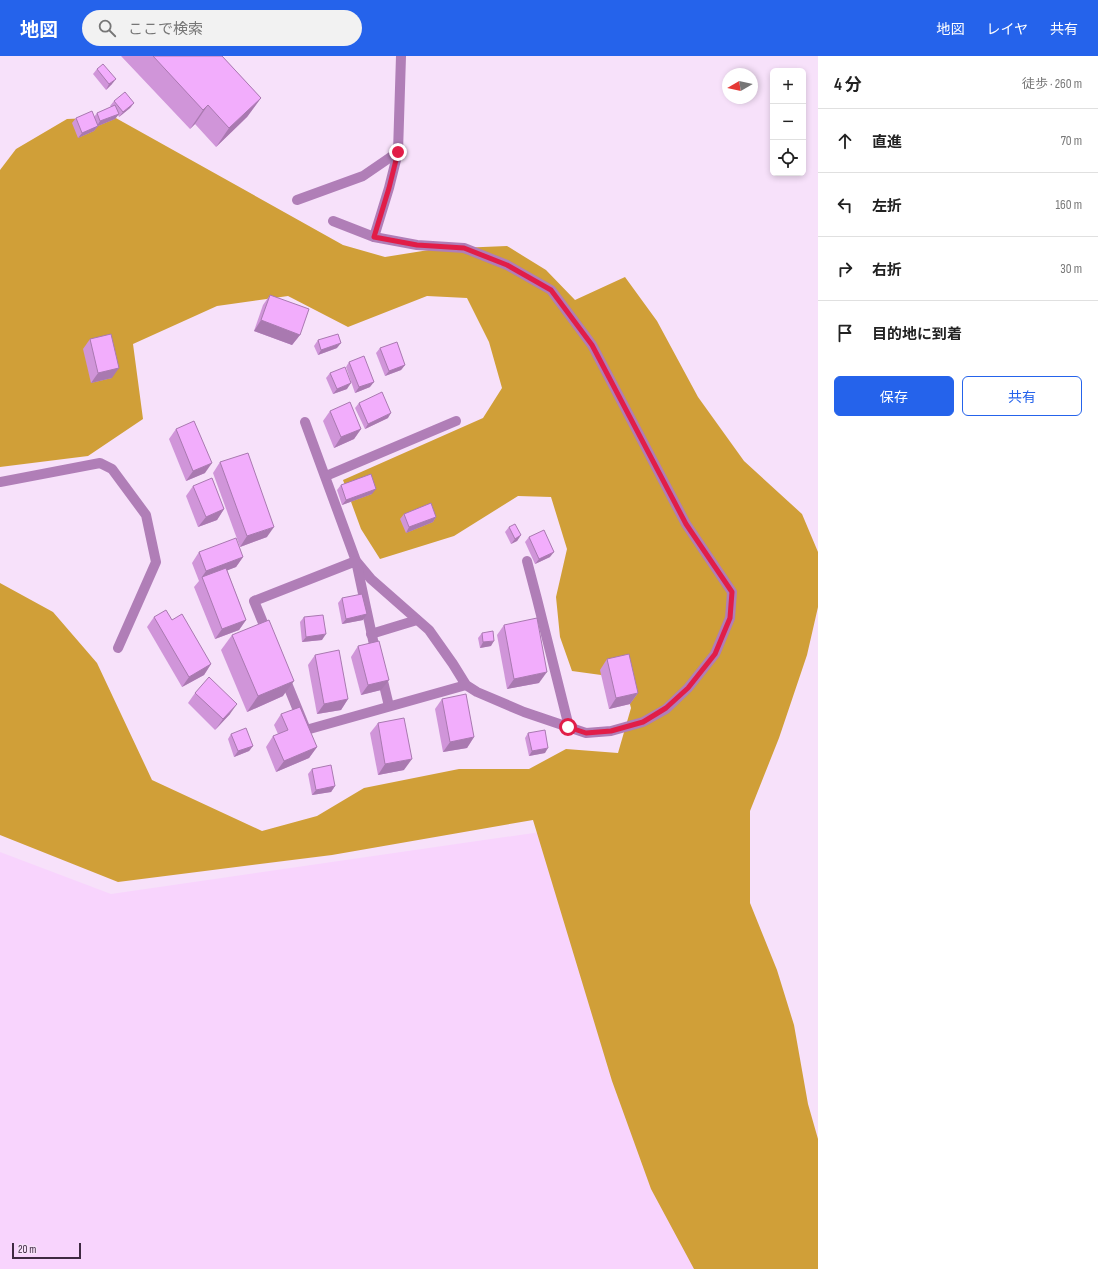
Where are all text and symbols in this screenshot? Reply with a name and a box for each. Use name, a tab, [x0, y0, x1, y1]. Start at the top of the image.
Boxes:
search box	[82, 10, 362, 46]
icon: search	[96, 17, 118, 39]
text: 地図	[20, 19, 58, 42]
text: ここで検索	[128, 20, 203, 39]
text: 地図	[936, 21, 964, 38]
text: レイヤ	[986, 21, 1028, 38]
text: 共有	[1050, 21, 1078, 38]
north arrow	[722, 68, 758, 104]
map controls	[770, 68, 806, 176]
button: +	[770, 68, 806, 104]
text: 4 分	[834, 75, 862, 95]
text: 徒歩 · 260 m	[1022, 76, 1082, 92]
button: −	[770, 104, 806, 140]
icon: ahead	[834, 130, 856, 152]
text: 直進	[872, 133, 902, 152]
text: 70 m	[1061, 133, 1082, 149]
button: locate	[770, 140, 806, 176]
route end	[389, 143, 407, 161]
icon: left	[834, 194, 856, 216]
text: 左折	[872, 197, 902, 216]
text: 160 m	[1056, 197, 1082, 213]
icon: right	[834, 258, 856, 280]
text: 右折	[872, 261, 902, 280]
text: 30 m	[1060, 261, 1082, 277]
icon: arrive	[834, 322, 856, 344]
text: 目的地に到着	[872, 325, 962, 344]
button: 保存	[834, 376, 954, 416]
button: 共有	[962, 376, 1082, 416]
route start	[559, 718, 577, 736]
scale bar	[12, 1241, 81, 1260]
text: 20 m	[18, 1243, 36, 1256]

